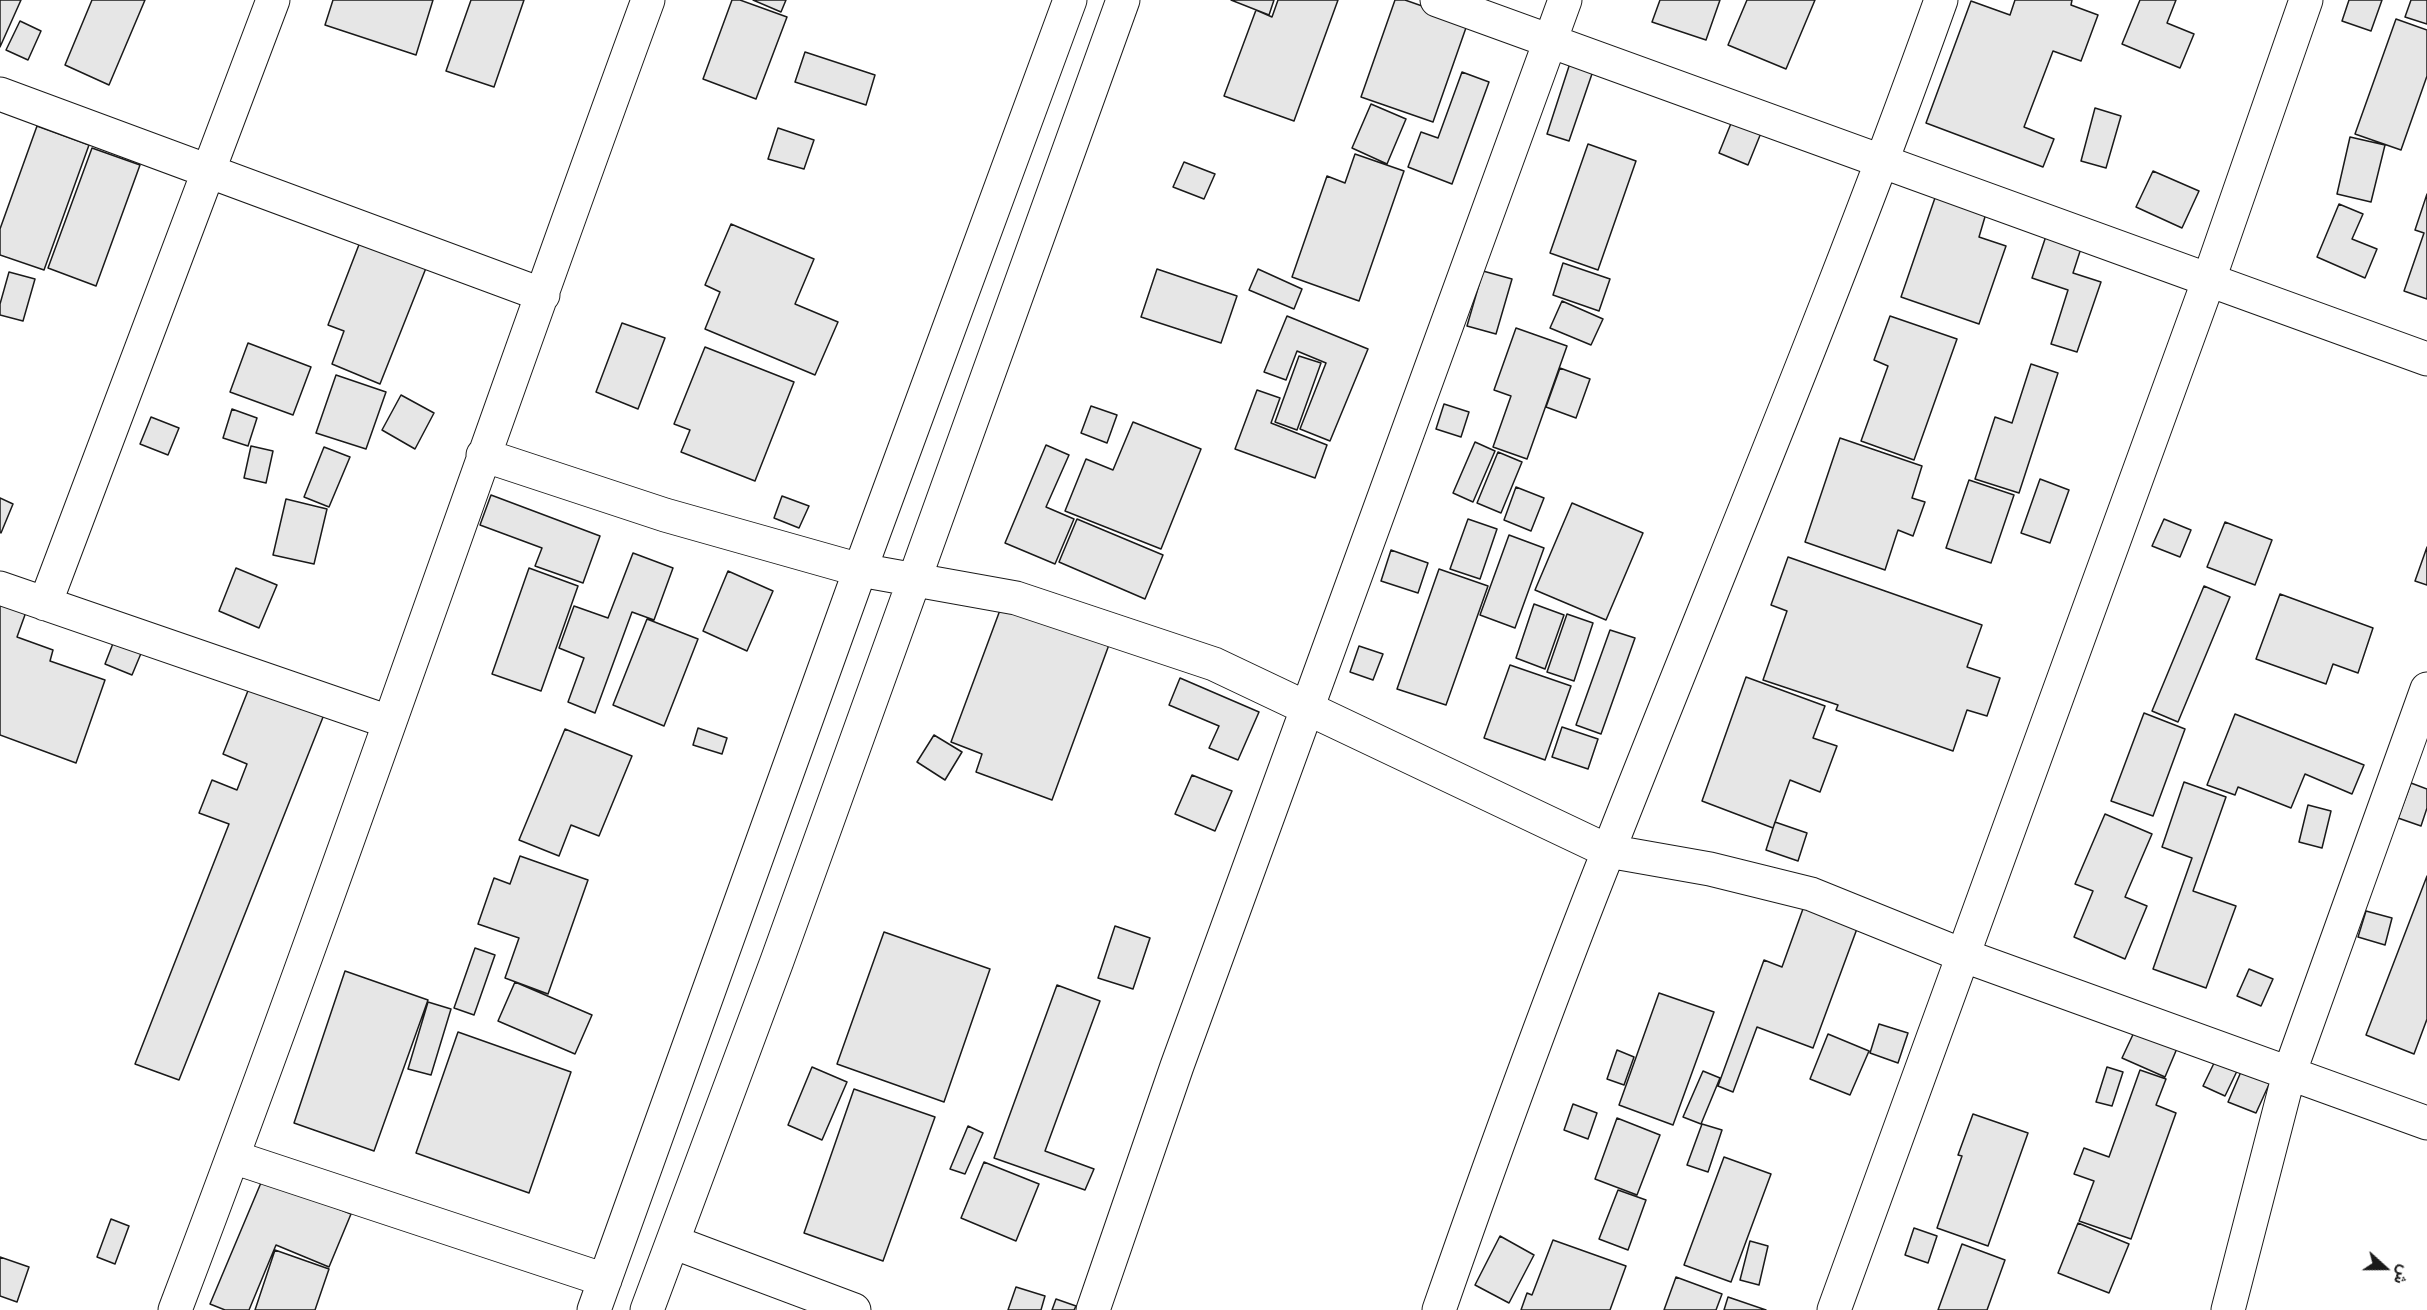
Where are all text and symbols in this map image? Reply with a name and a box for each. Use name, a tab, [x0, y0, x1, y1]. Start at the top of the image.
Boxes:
north arrow	[2355, 1238, 2415, 1298]
text: ش	[2390, 1262, 2415, 1287]

